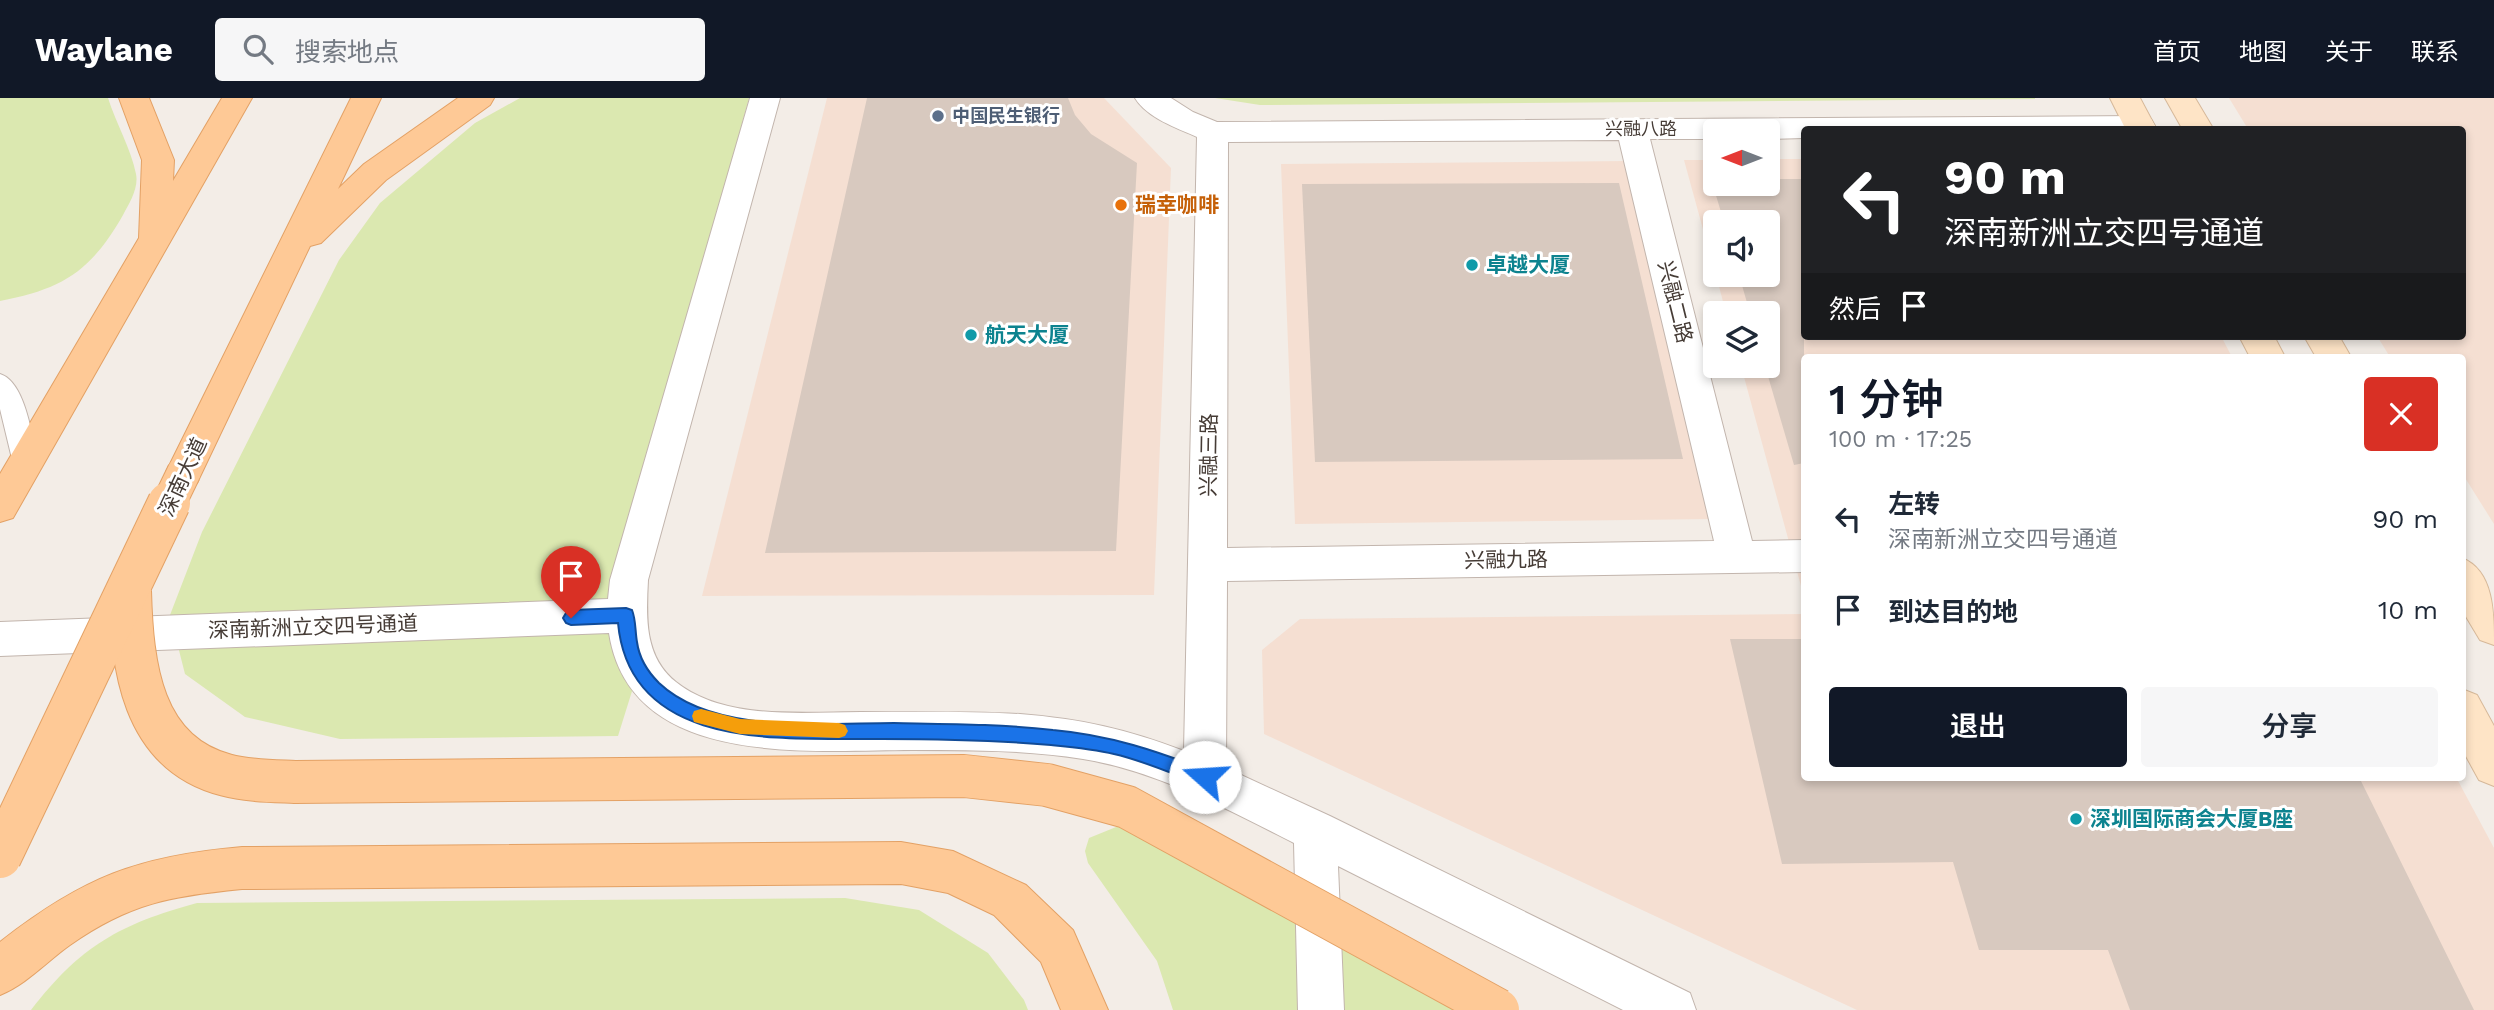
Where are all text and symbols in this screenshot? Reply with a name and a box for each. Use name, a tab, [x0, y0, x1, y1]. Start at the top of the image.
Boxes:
search box	[215, 18, 705, 81]
text: Waylane	[35, 30, 173, 69]
icon: search	[239, 30, 277, 68]
text: 搜索地点	[295, 37, 399, 67]
text: 首页	[2153, 38, 2201, 66]
text: 地图	[2239, 38, 2287, 66]
text: 关于	[2325, 38, 2373, 66]
text: 联系	[2411, 38, 2459, 66]
place label: 中国民生银行	[952, 105, 1060, 126]
marker: 中国民生银行	[930, 108, 946, 124]
street label: 兴融八路	[1605, 118, 1677, 139]
north arrow	[1703, 119, 1780, 196]
map controls	[1703, 119, 1780, 378]
text: 90 m	[1944, 148, 2066, 206]
icon: left	[1829, 154, 1920, 245]
place label: 瑞幸咖啡	[1135, 192, 1219, 217]
marker: 瑞幸咖啡	[1113, 197, 1129, 213]
button: sound	[1703, 210, 1780, 287]
text: 深南新洲立交四号通道	[1944, 214, 2264, 252]
place label: 卓越大厦	[1486, 252, 1570, 277]
marker: 卓越大厦	[1464, 257, 1480, 273]
street label: 兴融二路	[1653, 258, 1698, 346]
icon: arrive	[1895, 287, 1933, 325]
text: 然后	[1829, 294, 1881, 324]
button: layers	[1703, 301, 1780, 378]
place label: 航天大厦	[985, 322, 1069, 347]
marker: 航天大厦	[963, 327, 979, 343]
text: 1 分钟	[1829, 375, 1943, 424]
button: close	[2364, 377, 2438, 451]
street label: 兴融三路	[1195, 413, 1222, 497]
text: 100 m · 17:25	[1829, 426, 1972, 453]
street label: 深南大道	[153, 433, 212, 520]
text: 左转	[1888, 489, 1940, 519]
icon: left	[1829, 500, 1867, 538]
text: 90 m	[2372, 504, 2438, 534]
text: 深南新洲立交四号通道	[1888, 526, 2118, 553]
pin	[541, 546, 601, 618]
street label: 兴融九路	[1464, 546, 1548, 573]
icon: arrive	[552, 557, 590, 595]
icon: arrive	[1829, 591, 1867, 629]
text: 10 m	[2378, 595, 2438, 625]
text: 到达目的地	[1888, 597, 2018, 627]
street label: 深南新洲立交四号通道	[208, 610, 418, 643]
button: 退出	[1829, 687, 2127, 767]
button: 分享	[2141, 687, 2438, 767]
position arrow	[1168, 740, 1242, 814]
place label: 深圳国际商会大厦B座	[2090, 806, 2293, 831]
marker: 深圳国际商会大厦B座	[2068, 811, 2084, 827]

